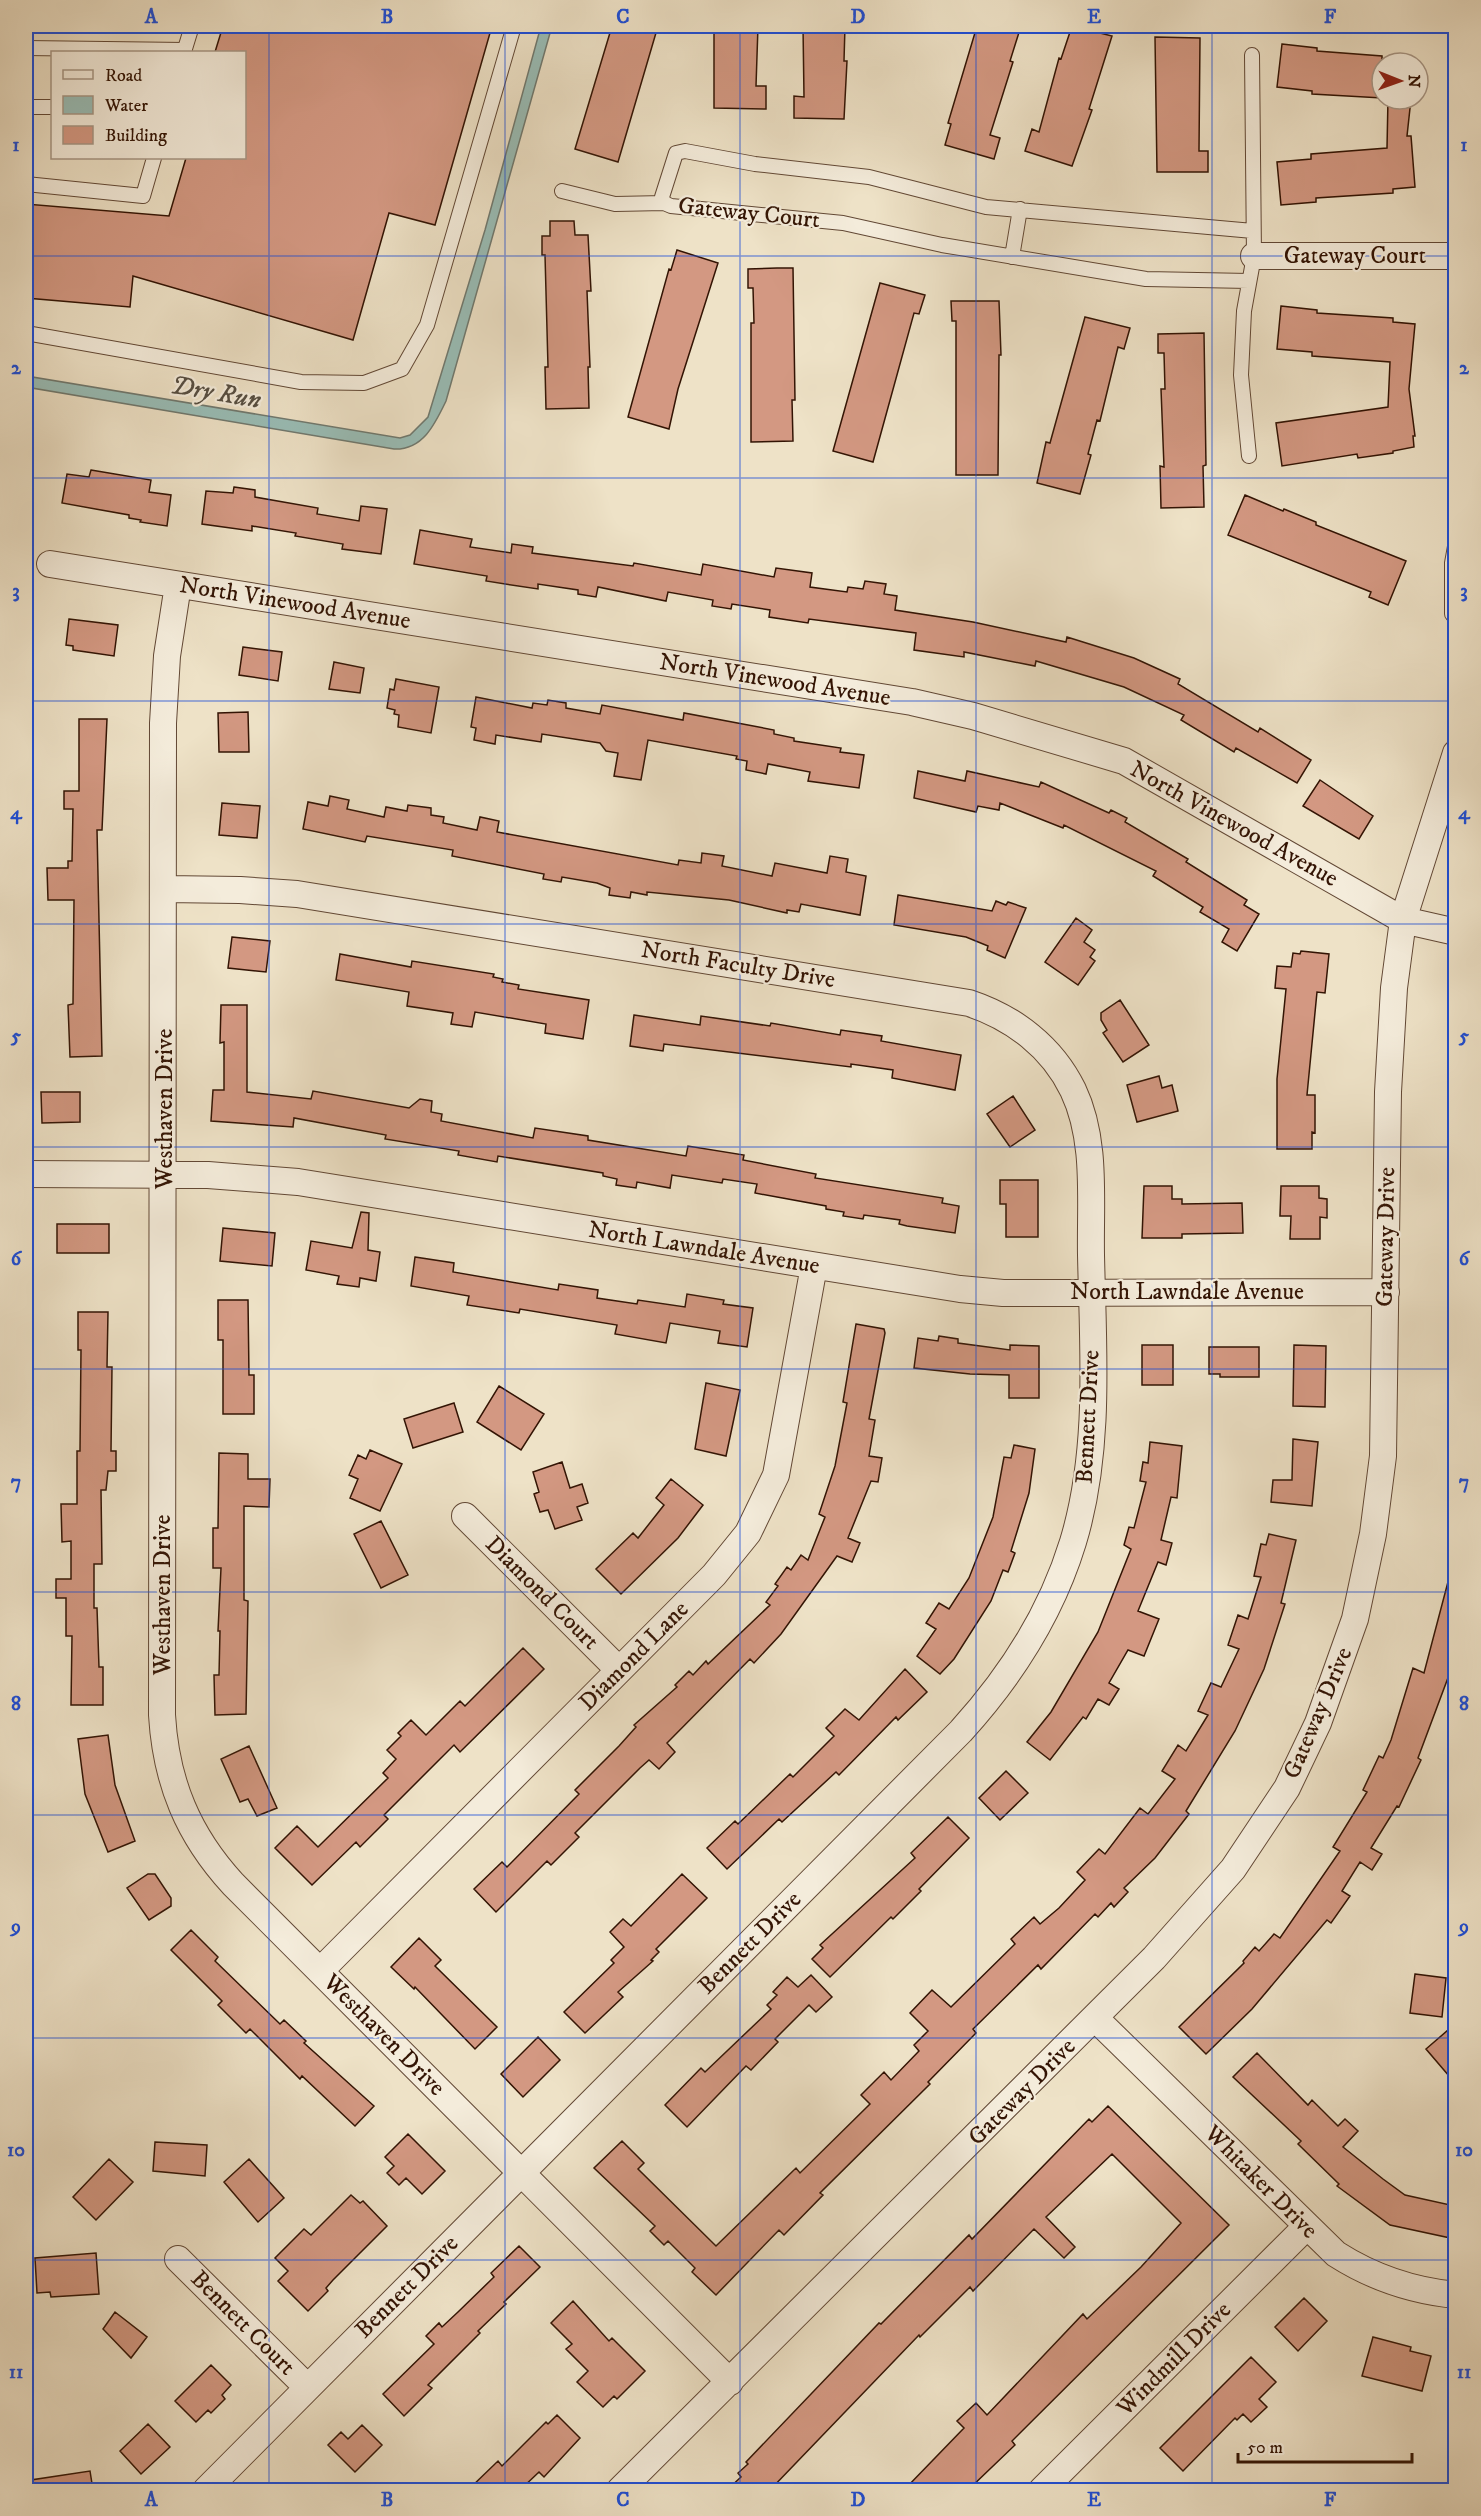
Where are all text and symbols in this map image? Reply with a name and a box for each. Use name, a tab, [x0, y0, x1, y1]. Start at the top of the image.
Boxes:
text: A	[144, 5, 159, 30]
text: B	[381, 5, 393, 30]
text: C	[616, 5, 630, 30]
text: D	[851, 5, 866, 30]
text: E	[1087, 5, 1101, 30]
text: F	[1324, 5, 1337, 30]
legend	[51, 51, 246, 159]
north arrow	[1370, 51, 1430, 111]
text: Road	[105, 65, 142, 87]
text: N	[1404, 75, 1424, 88]
text: Water	[104, 95, 148, 117]
text: Building	[105, 125, 167, 147]
text: 1	[12, 133, 20, 158]
text: 1	[1460, 133, 1468, 158]
street label: Gateway Court	[677, 191, 822, 235]
street label: Gateway Court	[1284, 241, 1426, 271]
text: 2	[11, 356, 22, 381]
text: 2	[1459, 356, 1470, 381]
water label: Dry Run	[168, 369, 264, 417]
street label: North Vinewood Avenue	[177, 570, 413, 636]
text: 3	[12, 579, 20, 604]
text: 3	[1460, 579, 1468, 604]
street label: North Vinewood Avenue	[657, 647, 893, 713]
street label: North Vinewood Avenue	[1125, 754, 1344, 894]
text: 4	[10, 801, 23, 826]
text: 4	[1458, 801, 1471, 826]
street label: North Faculty Drive	[639, 935, 837, 995]
text: 5	[10, 1024, 21, 1049]
text: 5	[1458, 1024, 1469, 1049]
street label: Westhaven Drive	[150, 1029, 180, 1190]
street label: Gateway Drive	[1370, 1167, 1402, 1307]
street label: North Lawndale Avenue	[586, 1215, 822, 1281]
text: 6	[11, 1247, 23, 1272]
text: 6	[1459, 1247, 1471, 1272]
street label: North Lawndale Avenue	[1070, 1277, 1304, 1307]
street label: Bennett Drive	[1070, 1349, 1106, 1485]
text: 7	[11, 1470, 21, 1495]
text: 7	[1459, 1470, 1469, 1495]
street label: Westhaven Drive	[148, 1515, 178, 1676]
street label: Diamond Court	[479, 1530, 606, 1657]
street label: Diamond Lane	[573, 1595, 695, 1717]
street label: Gateway Drive	[1277, 1643, 1359, 1783]
text: 8	[11, 1692, 21, 1717]
text: 8	[1459, 1692, 1469, 1717]
street label: Bennett Drive	[692, 1885, 808, 2001]
text: 9	[9, 1915, 21, 1940]
text: 9	[1457, 1915, 1469, 1940]
street label: Westhaven Drive	[316, 1967, 451, 2102]
street label: Gateway Drive	[962, 2032, 1082, 2152]
street label: Whitaker Drive	[1197, 2118, 1324, 2245]
text: 10	[7, 2138, 25, 2163]
text: 10	[1455, 2138, 1473, 2163]
street label: Bennett Drive	[349, 2229, 465, 2345]
street label: Bennett Court	[184, 2264, 302, 2382]
street label: Windmill Drive	[1110, 2295, 1238, 2423]
text: 11	[9, 2360, 23, 2385]
text: 11	[1457, 2360, 1471, 2385]
scale bar	[1238, 2426, 1412, 2464]
text: 50 m	[1247, 2437, 1283, 2459]
text: A	[144, 2488, 159, 2513]
text: B	[381, 2488, 393, 2513]
text: C	[616, 2488, 630, 2513]
text: D	[851, 2488, 866, 2513]
text: E	[1087, 2488, 1101, 2513]
text: F	[1324, 2488, 1337, 2513]

